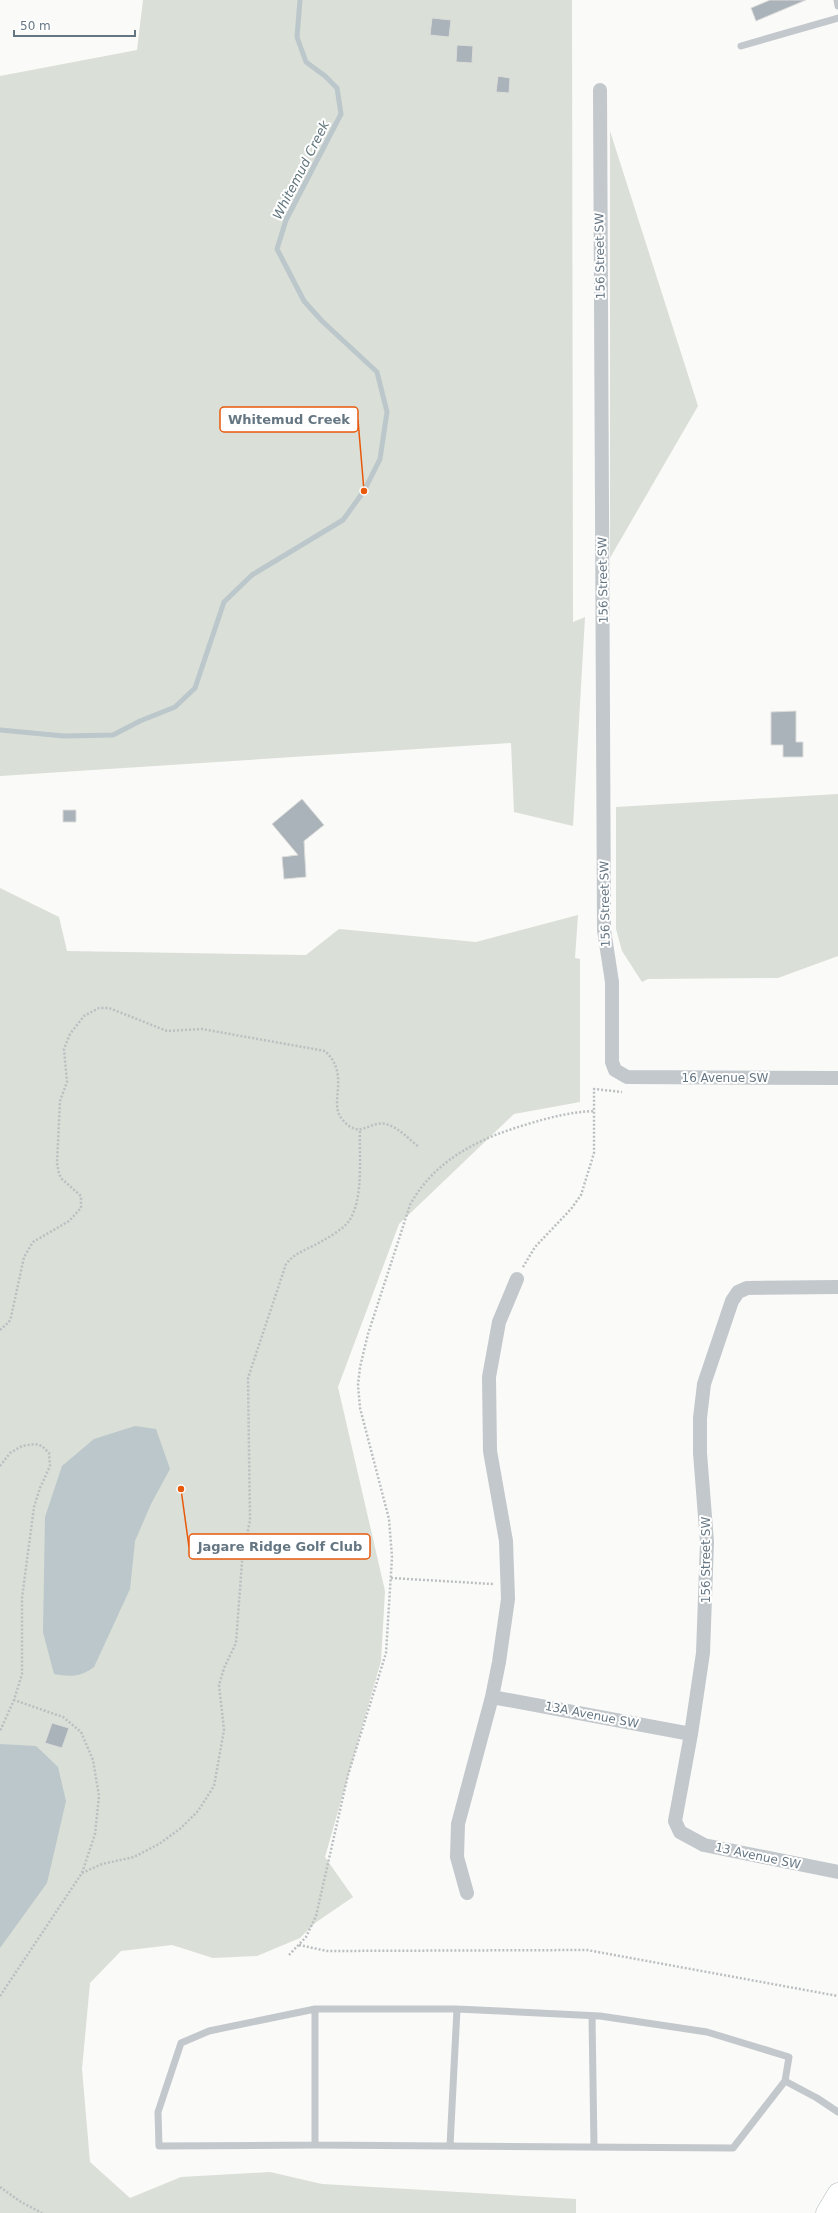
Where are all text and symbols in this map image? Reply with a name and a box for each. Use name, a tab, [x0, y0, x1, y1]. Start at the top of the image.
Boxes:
scale bar	[14, 12, 135, 38]
text: 50 m	[20, 19, 51, 33]
water label: Whitemud Creek	[270, 118, 333, 222]
street label: 156 Street SW	[592, 213, 608, 299]
callout: Whitemud Creek	[220, 407, 358, 432]
text: Whitemud Creek	[228, 412, 350, 427]
street label: 156 Street SW	[595, 537, 611, 623]
street label: 156 Street SW	[597, 861, 613, 947]
street label: 16 Avenue SW	[682, 1071, 769, 1085]
street label: 156 Street SW	[699, 1517, 713, 1603]
callout: Jagare Ridge Golf Club	[189, 1534, 370, 1559]
text: Jagare Ridge Golf Club	[197, 1539, 362, 1554]
street label: 13A Avenue SW	[544, 1699, 640, 1731]
street label: 13 Avenue SW	[714, 1840, 802, 1872]

